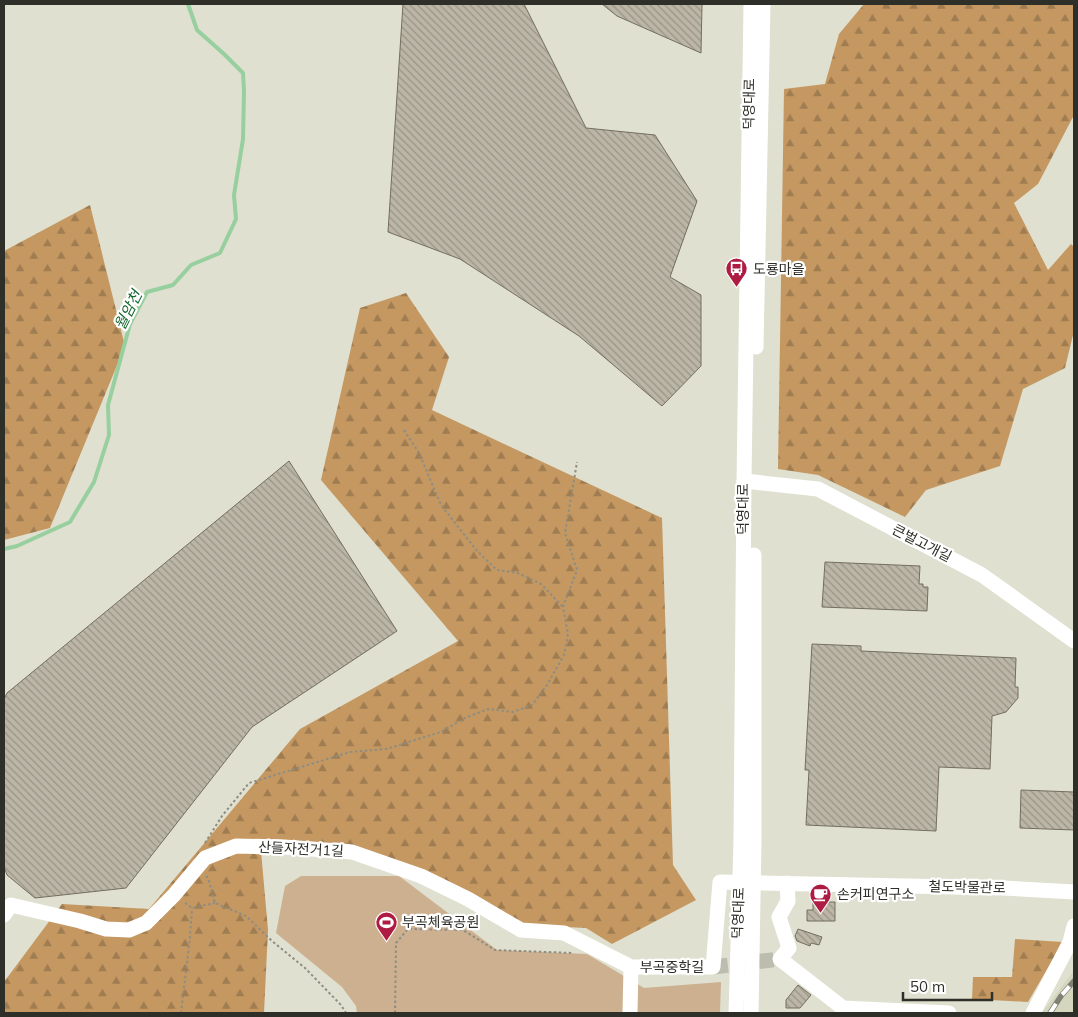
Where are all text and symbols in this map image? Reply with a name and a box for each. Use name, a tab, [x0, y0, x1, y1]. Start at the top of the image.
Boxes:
street label: 덕영대로	[740, 78, 758, 130]
bus stop icon: 도룡마을	[725, 257, 749, 288]
place label: 도룡마을	[753, 260, 805, 278]
water label: 월암천	[110, 285, 147, 333]
street label: 덕영대로	[734, 483, 752, 535]
street label: 큰벌고개길	[889, 520, 955, 566]
street label: 산들자전거1길	[258, 838, 344, 860]
street label: 철도박물관로	[928, 877, 1006, 897]
cafe icon: 손커피연구소	[809, 882, 833, 913]
place label: 손커피연구소	[837, 885, 914, 903]
street label: 덕영대로	[728, 887, 748, 939]
sports icon: 부곡체육공원	[374, 910, 398, 941]
place label: 부곡체육공원	[402, 913, 479, 931]
street label: 부곡중학길	[640, 958, 704, 976]
scale bar	[903, 970, 992, 1002]
text: 50 m	[910, 977, 945, 996]

